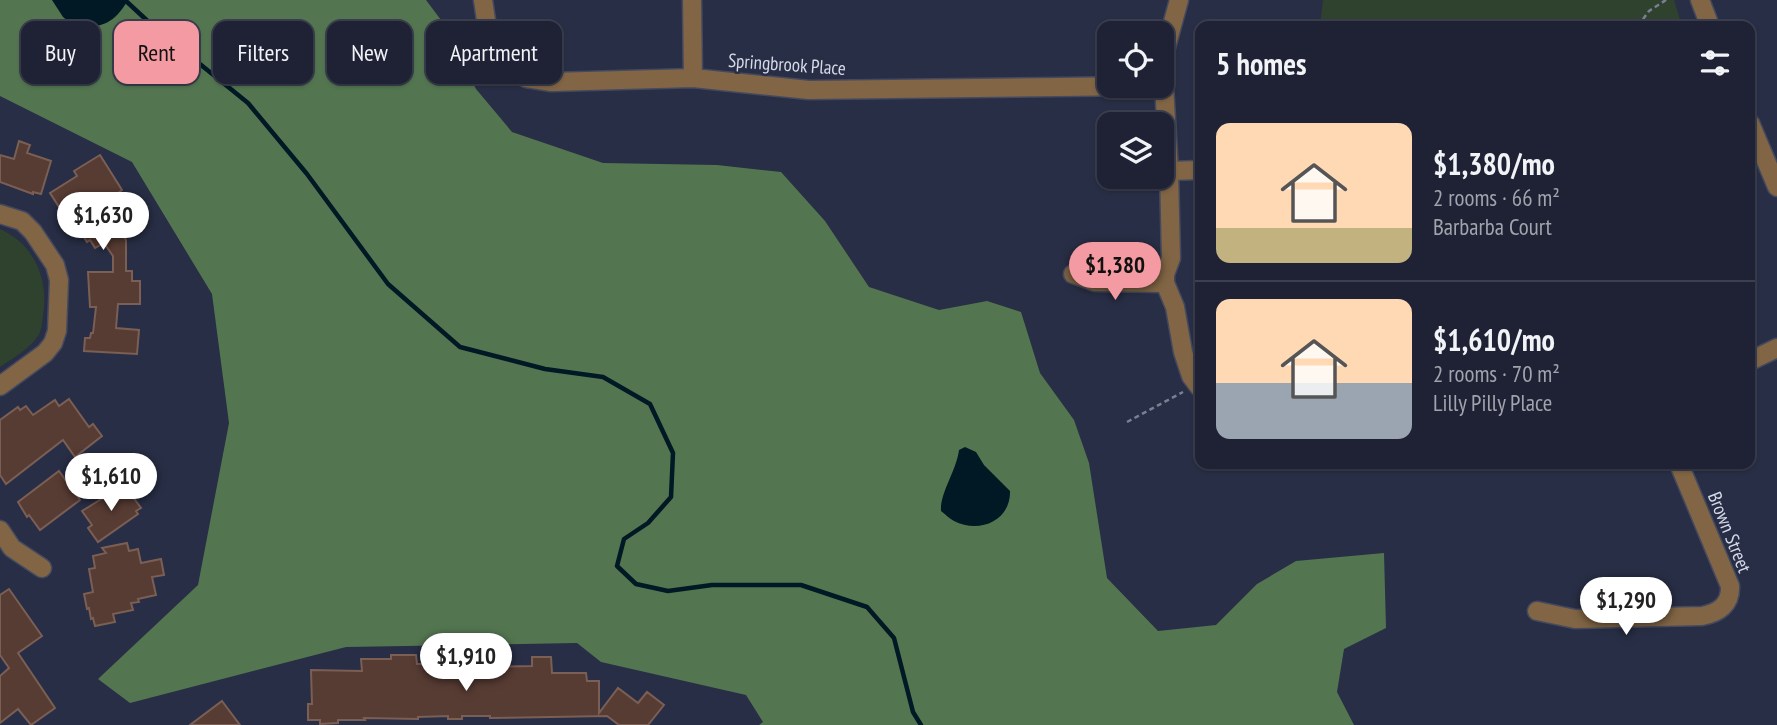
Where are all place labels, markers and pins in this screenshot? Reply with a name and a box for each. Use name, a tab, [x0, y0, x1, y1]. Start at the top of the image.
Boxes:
pin: $1,630	[46, 192, 160, 252]
pin: $1,380	[1058, 243, 1172, 302]
pin: $1,610	[54, 454, 168, 513]
pin: $1,290	[1569, 578, 1683, 637]
pin: $1,910	[409, 634, 523, 693]

